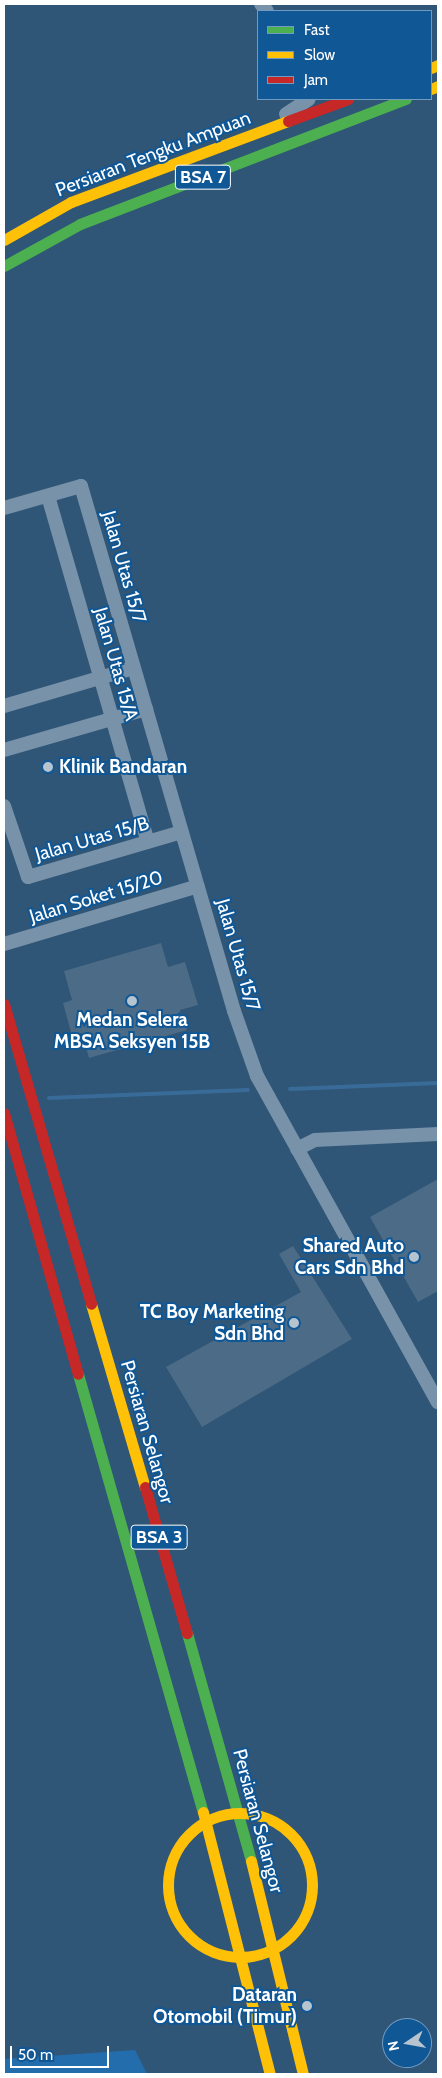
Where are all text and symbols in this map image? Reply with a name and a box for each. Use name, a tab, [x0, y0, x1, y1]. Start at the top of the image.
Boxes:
legend	[257, 10, 432, 100]
text: Fast	[304, 21, 329, 39]
text: Slow	[304, 46, 335, 64]
text: Jam	[304, 71, 328, 89]
street label: Persiaran Tengku Ampuan	[52, 106, 254, 202]
road number: BSA 7	[174, 162, 232, 192]
street label: Jalan Utas 15/7	[97, 508, 151, 626]
street label: Jalan Utas 15/A	[89, 605, 143, 723]
place label: Klinik Bandaran	[59, 756, 187, 778]
marker: Klinik Bandaran	[41, 760, 55, 774]
street label: Jalan Utas 15/B	[32, 812, 152, 866]
street label: Jalan Soket 15/20	[27, 866, 165, 928]
street label: Jalan Utas 15/7	[211, 896, 265, 1014]
marker: Medan Selera MBSA Seksyen 15B	[126, 995, 138, 1007]
place label: Medan Selera MBSA Seksyen 15B	[54, 1009, 210, 1053]
place label: Shared Auto Cars Sdn Bhd	[295, 1235, 404, 1279]
marker: Shared Auto Cars Sdn Bhd	[408, 1251, 420, 1263]
place label: TC Boy Marketing Sdn Bhd	[140, 1301, 284, 1345]
marker: TC Boy Marketing Sdn Bhd	[288, 1317, 300, 1329]
street label: Persiaran Selangor	[116, 1358, 178, 1506]
road number: BSA 3	[130, 1521, 188, 1552]
street label: Persiaran Selangor	[228, 1746, 288, 1896]
place label: Dataran Otomobil (Timur)	[153, 1984, 297, 2028]
marker: Dataran Otomobil (Timur)	[301, 2000, 313, 2012]
north arrow	[382, 2018, 432, 2068]
scale bar	[12, 2036, 111, 2068]
text: N	[383, 2039, 403, 2053]
text: 50 m	[18, 2046, 53, 2064]

